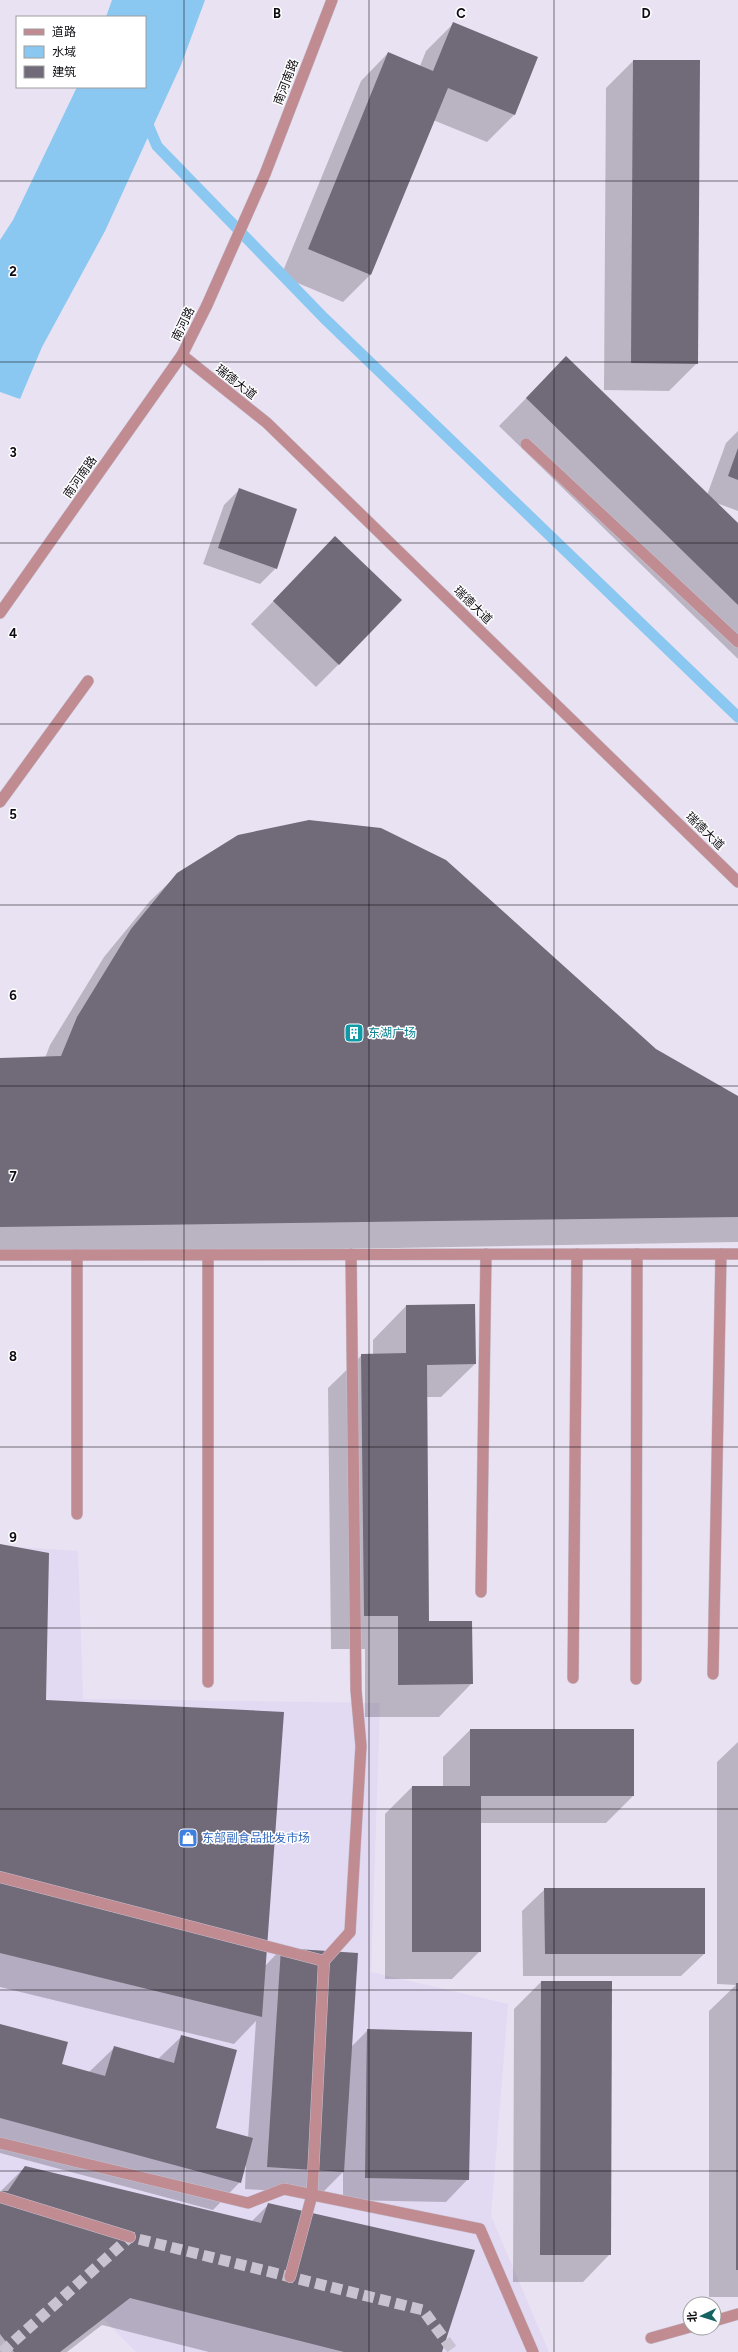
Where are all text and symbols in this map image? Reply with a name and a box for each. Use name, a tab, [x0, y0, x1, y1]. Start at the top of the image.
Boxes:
text: B	[273, 6, 281, 21]
text: C	[456, 6, 466, 21]
text: D	[641, 6, 651, 21]
legend	[16, 16, 146, 88]
text: 道路	[52, 25, 76, 39]
text: 水域	[52, 45, 76, 59]
street label: 南河南路	[271, 57, 301, 107]
text: 建筑	[52, 65, 76, 79]
text: 2	[9, 264, 17, 279]
street label: 南河路	[169, 305, 197, 343]
street label: 瑞德大道	[213, 362, 259, 402]
text: 3	[9, 445, 17, 460]
street label: 南河南路	[60, 453, 100, 501]
street label: 瑞德大道	[451, 583, 495, 627]
text: 4	[9, 626, 17, 641]
text: 5	[9, 807, 17, 822]
street label: 瑞德大道	[683, 809, 727, 853]
text: 6	[9, 988, 17, 1003]
building icon: 东湖广场	[343, 1022, 365, 1044]
place label: 东湖广场	[368, 1026, 416, 1040]
text: 7	[9, 1169, 17, 1184]
text: 8	[9, 1349, 17, 1364]
text: 9	[9, 1530, 17, 1545]
shop icon: 东部副食品批发市场	[177, 1827, 199, 1849]
place label: 东部副食品批发市场	[202, 1831, 310, 1845]
north arrow	[682, 2296, 722, 2336]
text: 北	[686, 2311, 699, 2323]

